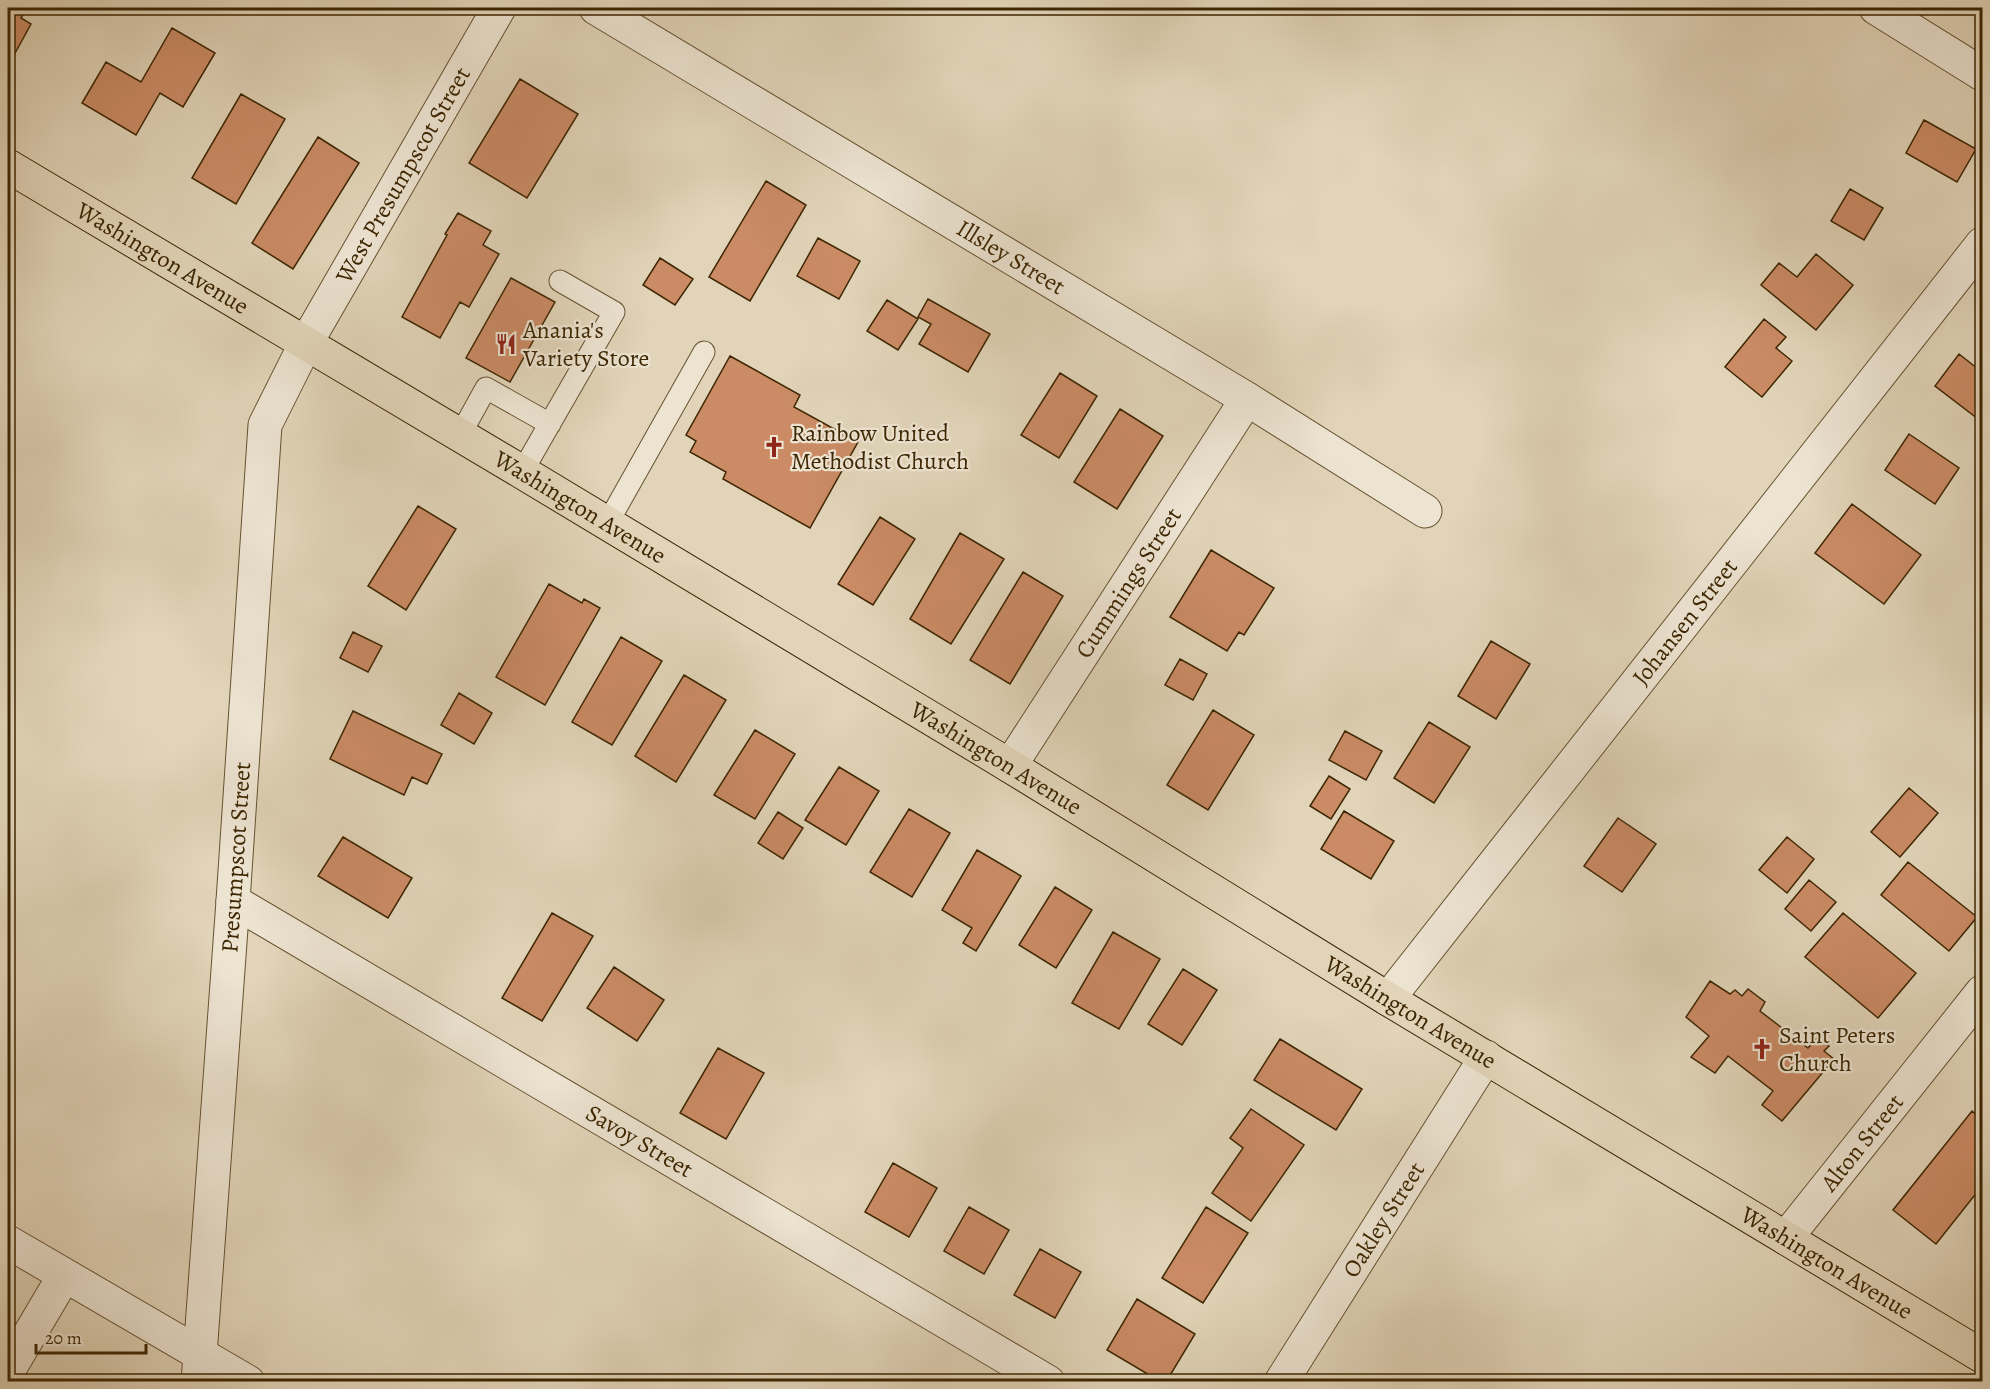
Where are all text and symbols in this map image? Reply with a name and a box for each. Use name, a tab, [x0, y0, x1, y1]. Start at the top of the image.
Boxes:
street label: West Presumpscot Street	[327, 61, 478, 290]
street label: Washington Avenue	[70, 194, 255, 322]
street label: Illsley Street	[951, 212, 1071, 302]
place label: Anania's Variety Store	[522, 314, 649, 374]
restaurant icon: Anania's Variety Store	[494, 332, 518, 356]
place label: Rainbow United Methodist Church	[791, 417, 969, 477]
church icon: Rainbow United Methodist Church	[762, 435, 786, 459]
street label: Washington Avenue	[487, 442, 672, 571]
street label: Cummings Street	[1068, 501, 1189, 664]
street label: Johansen Street	[1625, 552, 1745, 692]
street label: Washington Avenue	[904, 693, 1088, 823]
street label: Presumpscot Street	[213, 761, 258, 954]
street label: Washington Avenue	[1318, 947, 1502, 1076]
place label: Saint Peters Church	[1779, 1019, 1895, 1079]
church icon: Saint Peters Church	[1750, 1037, 1774, 1061]
street label: Alton Street	[1813, 1087, 1911, 1199]
street label: Savoy Street	[580, 1097, 699, 1185]
street label: Oakley Street	[1335, 1156, 1432, 1284]
street label: Washington Avenue	[1734, 1198, 1919, 1327]
scale bar	[36, 1317, 146, 1355]
text: 20 m	[45, 1326, 82, 1350]

